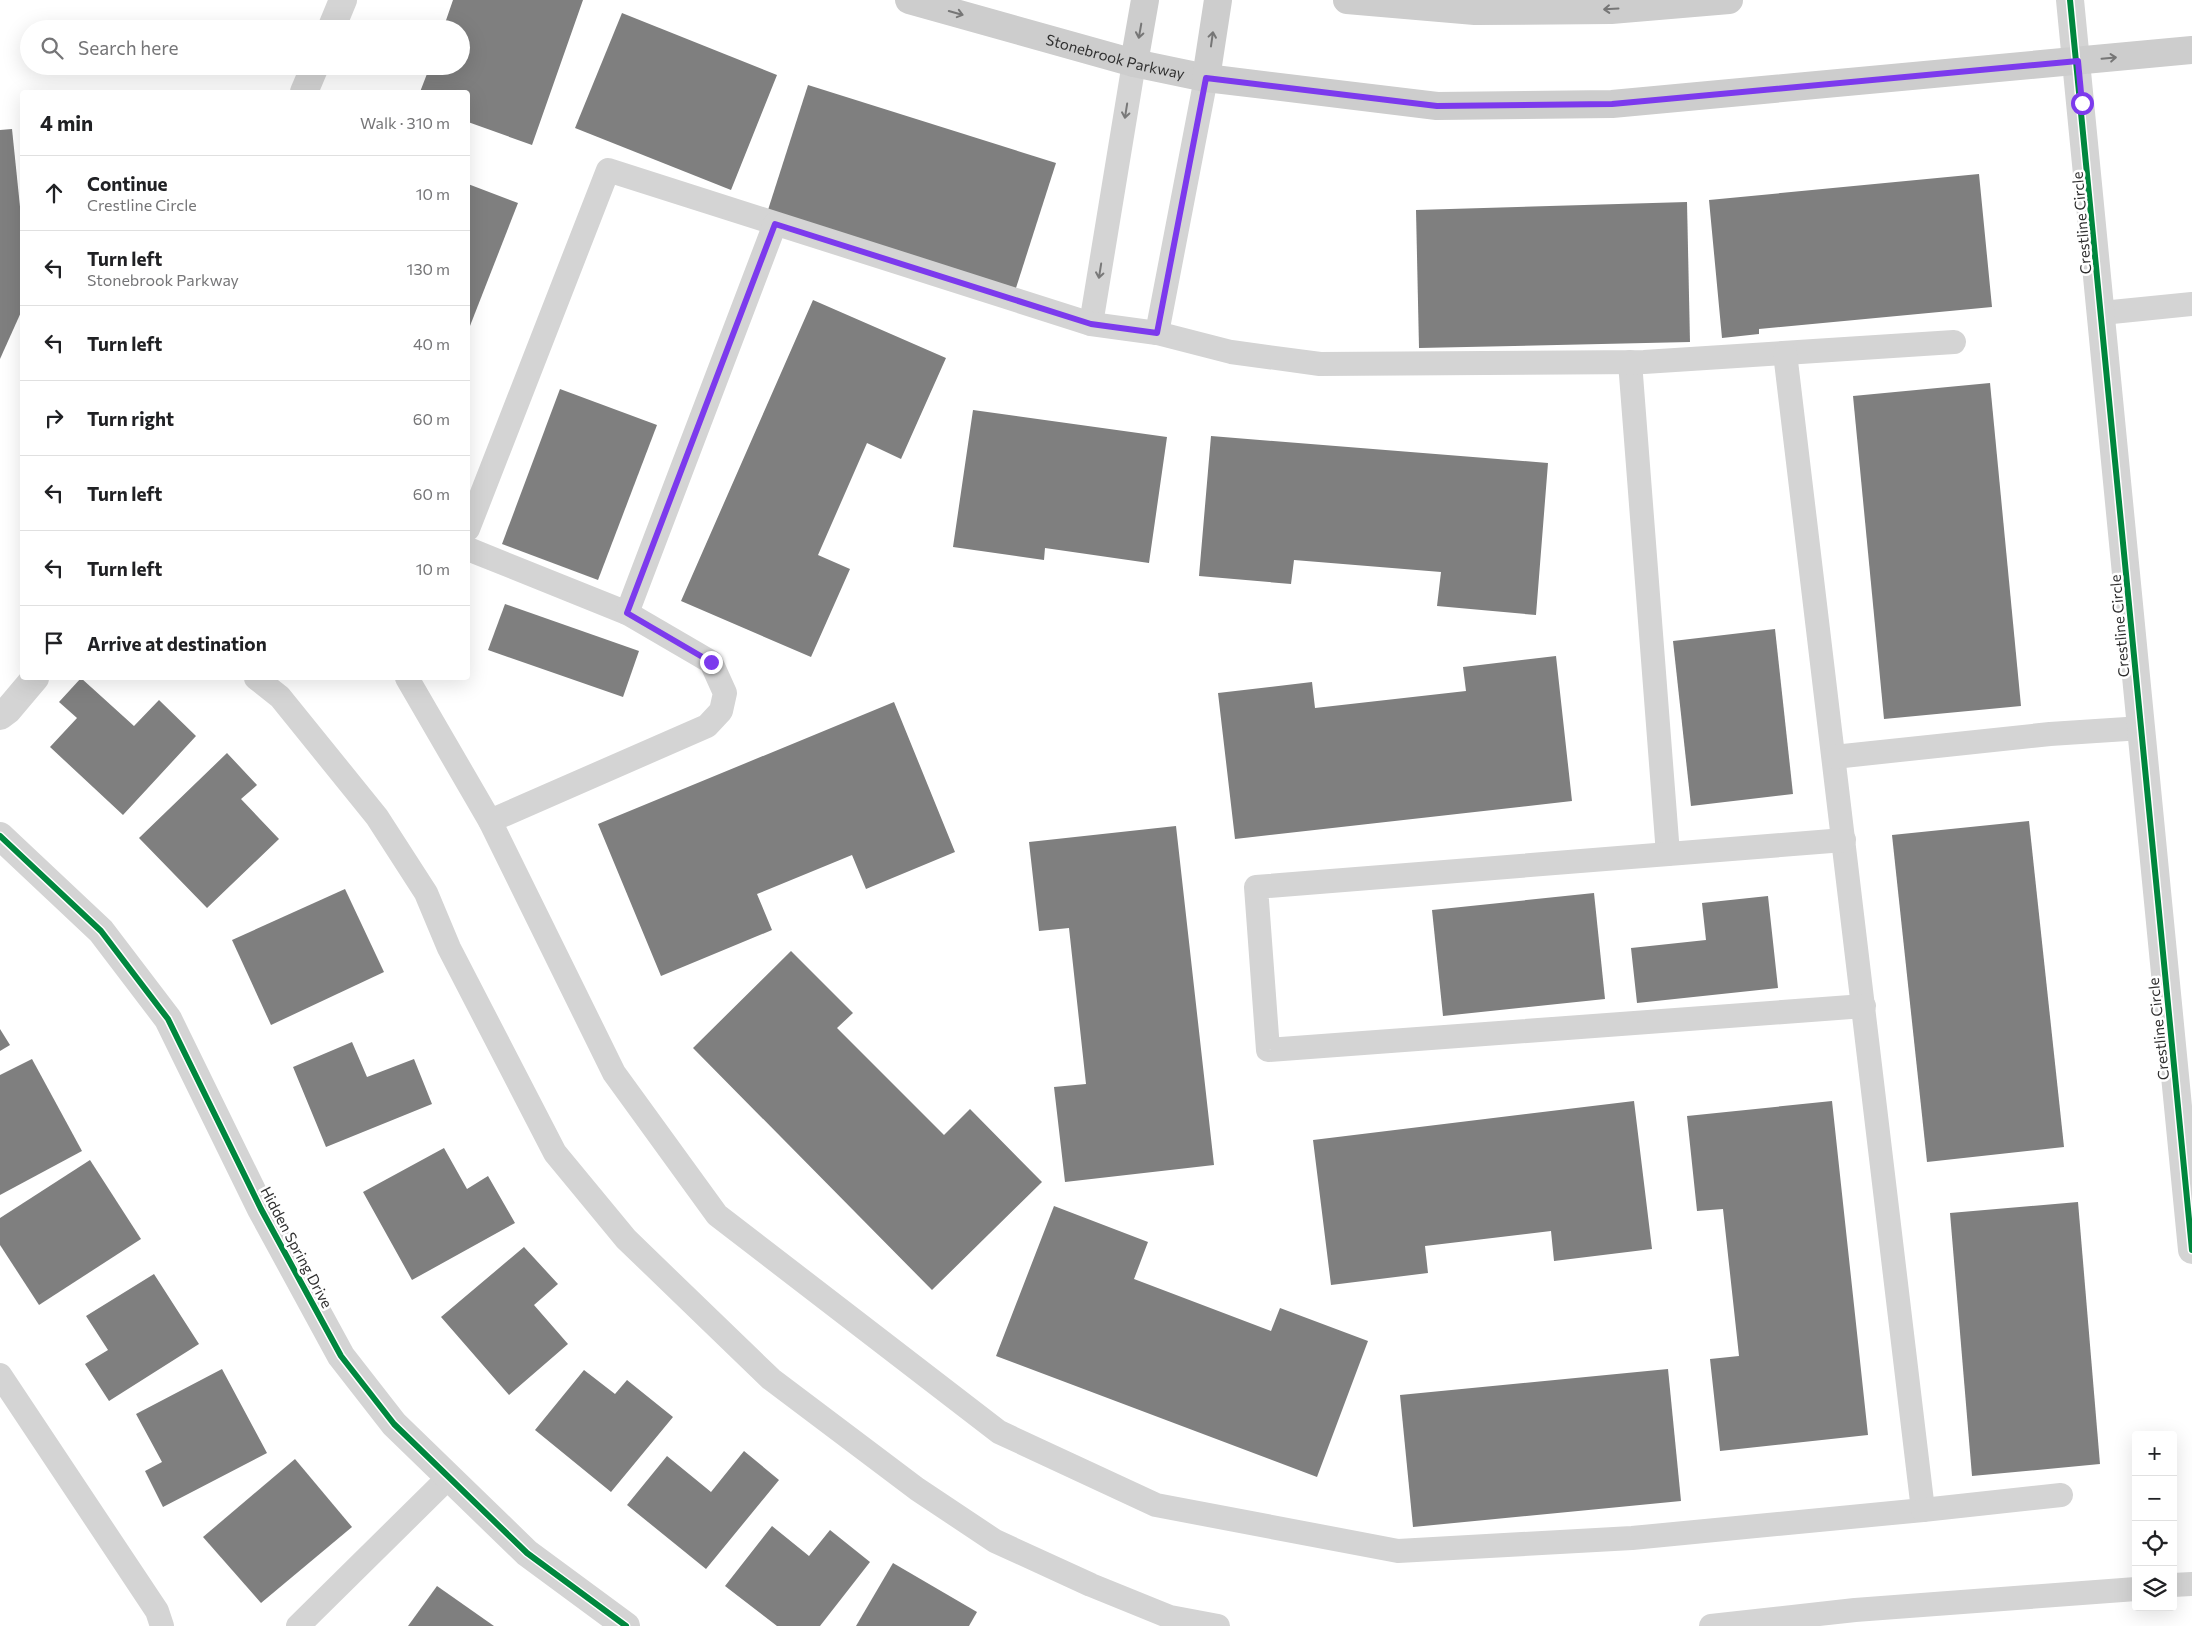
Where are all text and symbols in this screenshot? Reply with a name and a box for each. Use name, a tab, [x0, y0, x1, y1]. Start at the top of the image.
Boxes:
one-way arrow	[1603, 5, 1619, 14]
one-way arrow	[947, 9, 963, 18]
search box	[20, 20, 470, 75]
one-way arrow	[1134, 23, 1144, 39]
street label: Stonebrook Parkway	[1044, 30, 1187, 82]
one-way arrow	[1207, 31, 1217, 47]
icon: search	[38, 34, 66, 62]
text: Search here	[78, 36, 178, 59]
one-way arrow	[2101, 53, 2117, 63]
route start	[2071, 92, 2094, 115]
one-way arrow	[1121, 102, 1131, 118]
text: 4 min	[40, 110, 93, 135]
text: Walk · 310 m	[360, 113, 450, 132]
street label: Crestline Circle	[2068, 171, 2094, 275]
text: Continue	[87, 172, 167, 195]
icon: ahead	[40, 179, 68, 207]
text: 10 m	[416, 184, 450, 203]
text: Crestline Circle	[87, 195, 197, 214]
text: Turn left	[87, 247, 162, 270]
icon: left	[40, 254, 68, 282]
text: 130 m	[407, 259, 450, 278]
one-way arrow	[1094, 263, 1104, 279]
text: Stonebrook Parkway	[87, 270, 239, 289]
icon: left	[40, 329, 68, 357]
text: Turn left	[87, 332, 162, 355]
text: 40 m	[413, 334, 450, 353]
icon: right	[40, 404, 68, 432]
text: Turn right	[87, 407, 174, 430]
text: 60 m	[413, 409, 450, 428]
icon: left	[40, 479, 68, 507]
text: Turn left	[87, 482, 162, 505]
text: 60 m	[413, 484, 450, 503]
icon: left	[40, 554, 68, 582]
text: Turn left	[87, 557, 162, 580]
text: 10 m	[416, 559, 450, 578]
street label: Crestline Circle	[2106, 574, 2132, 678]
icon: arrive	[40, 629, 68, 657]
text: Arrive at destination	[87, 632, 267, 655]
route end	[700, 651, 723, 674]
street label: Crestline Circle	[2144, 977, 2172, 1081]
street label: Hidden Spring Drive	[257, 1183, 337, 1311]
map controls	[2132, 1431, 2177, 1611]
button: +	[2132, 1431, 2177, 1476]
button: −	[2132, 1476, 2177, 1521]
button: locate	[2132, 1521, 2177, 1566]
button: layers	[2132, 1566, 2177, 1611]

